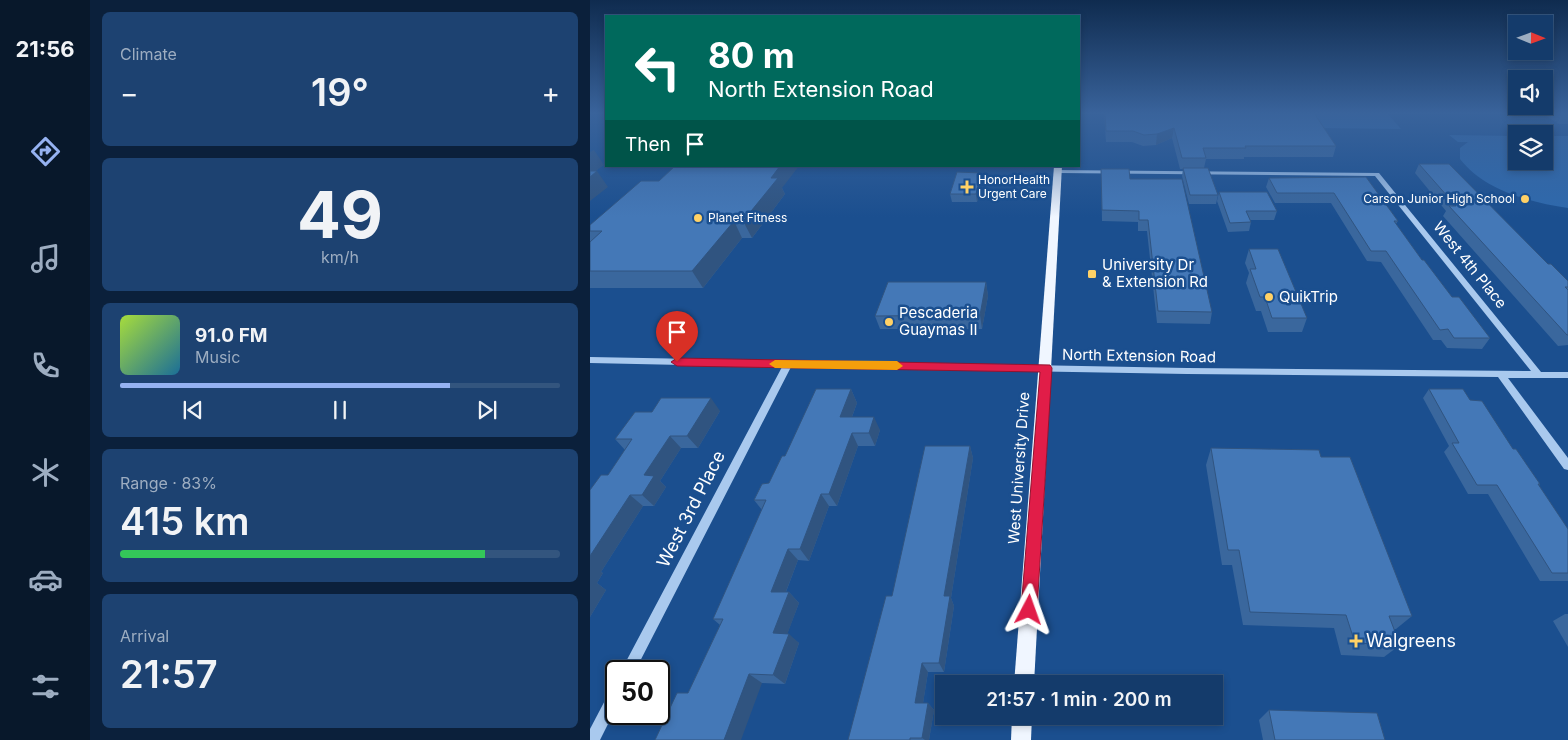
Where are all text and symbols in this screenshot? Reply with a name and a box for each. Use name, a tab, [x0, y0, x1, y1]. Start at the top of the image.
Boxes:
north arrow	[1508, 15, 1552, 60]
map controls	[1508, 15, 1553, 170]
text: 80 m	[708, 34, 795, 76]
icon: left	[625, 35, 690, 100]
text: 21:56	[15, 36, 75, 62]
text: Climate	[120, 44, 177, 64]
text: 19°	[311, 69, 369, 115]
button: sound	[1508, 70, 1553, 115]
text: −	[120, 76, 139, 110]
text: +	[541, 76, 560, 110]
text: North Extension Road	[708, 76, 934, 102]
button: layers	[1508, 125, 1553, 170]
icon: arrive	[681, 130, 709, 158]
text: Then	[625, 133, 671, 156]
icon: directions	[28, 134, 63, 169]
place label: HonorHealth Urgent Care	[978, 172, 1050, 201]
text: 49	[297, 175, 383, 254]
marker: HonorHealth Urgent Care	[960, 180, 974, 194]
place label: Carson Junior High School	[1363, 191, 1515, 206]
marker: Carson Junior High School	[1519, 193, 1531, 205]
place label: Planet Fitness	[708, 210, 787, 225]
marker: Planet Fitness	[692, 212, 704, 224]
street label: West 4th Place	[1430, 217, 1511, 312]
icon: music	[28, 241, 63, 276]
text: km/h	[321, 247, 359, 267]
place label: University Dr & Extension Rd	[1102, 255, 1208, 291]
marker: University Dr & Extension Rd	[1086, 268, 1098, 280]
place label: QuikTrip	[1279, 287, 1338, 306]
marker: QuikTrip	[1263, 291, 1275, 303]
place label: Pescaderia Guaymas II	[899, 303, 978, 339]
pin	[656, 311, 698, 362]
marker: Pescaderia Guaymas II	[883, 316, 895, 328]
icon: arrive	[663, 318, 691, 346]
text: 91.0 FM	[195, 324, 267, 347]
street label: North Extension Road	[1062, 345, 1216, 366]
text: Music	[195, 347, 240, 367]
icon: phone	[28, 348, 63, 383]
street label: West University Drive	[1004, 391, 1033, 545]
icon: previous	[179, 396, 207, 424]
icon: pause	[326, 396, 354, 424]
icon: next	[473, 396, 501, 424]
street label: West 3rd Place	[652, 447, 729, 571]
icon: climate	[28, 455, 63, 490]
text: Range · 83%	[120, 473, 217, 493]
text: 415 km	[120, 498, 250, 544]
icon: car	[28, 562, 63, 597]
position arrow	[1002, 583, 1054, 635]
text: Arrival	[120, 626, 169, 646]
place label: Walgreens	[1366, 630, 1456, 651]
marker: Walgreens	[1350, 635, 1362, 647]
text: 21:57	[120, 651, 218, 697]
speed limit sign: 50	[605, 660, 670, 725]
icon: filters	[28, 669, 63, 704]
text: 21:57 · 1 min · 200 m	[986, 688, 1172, 711]

